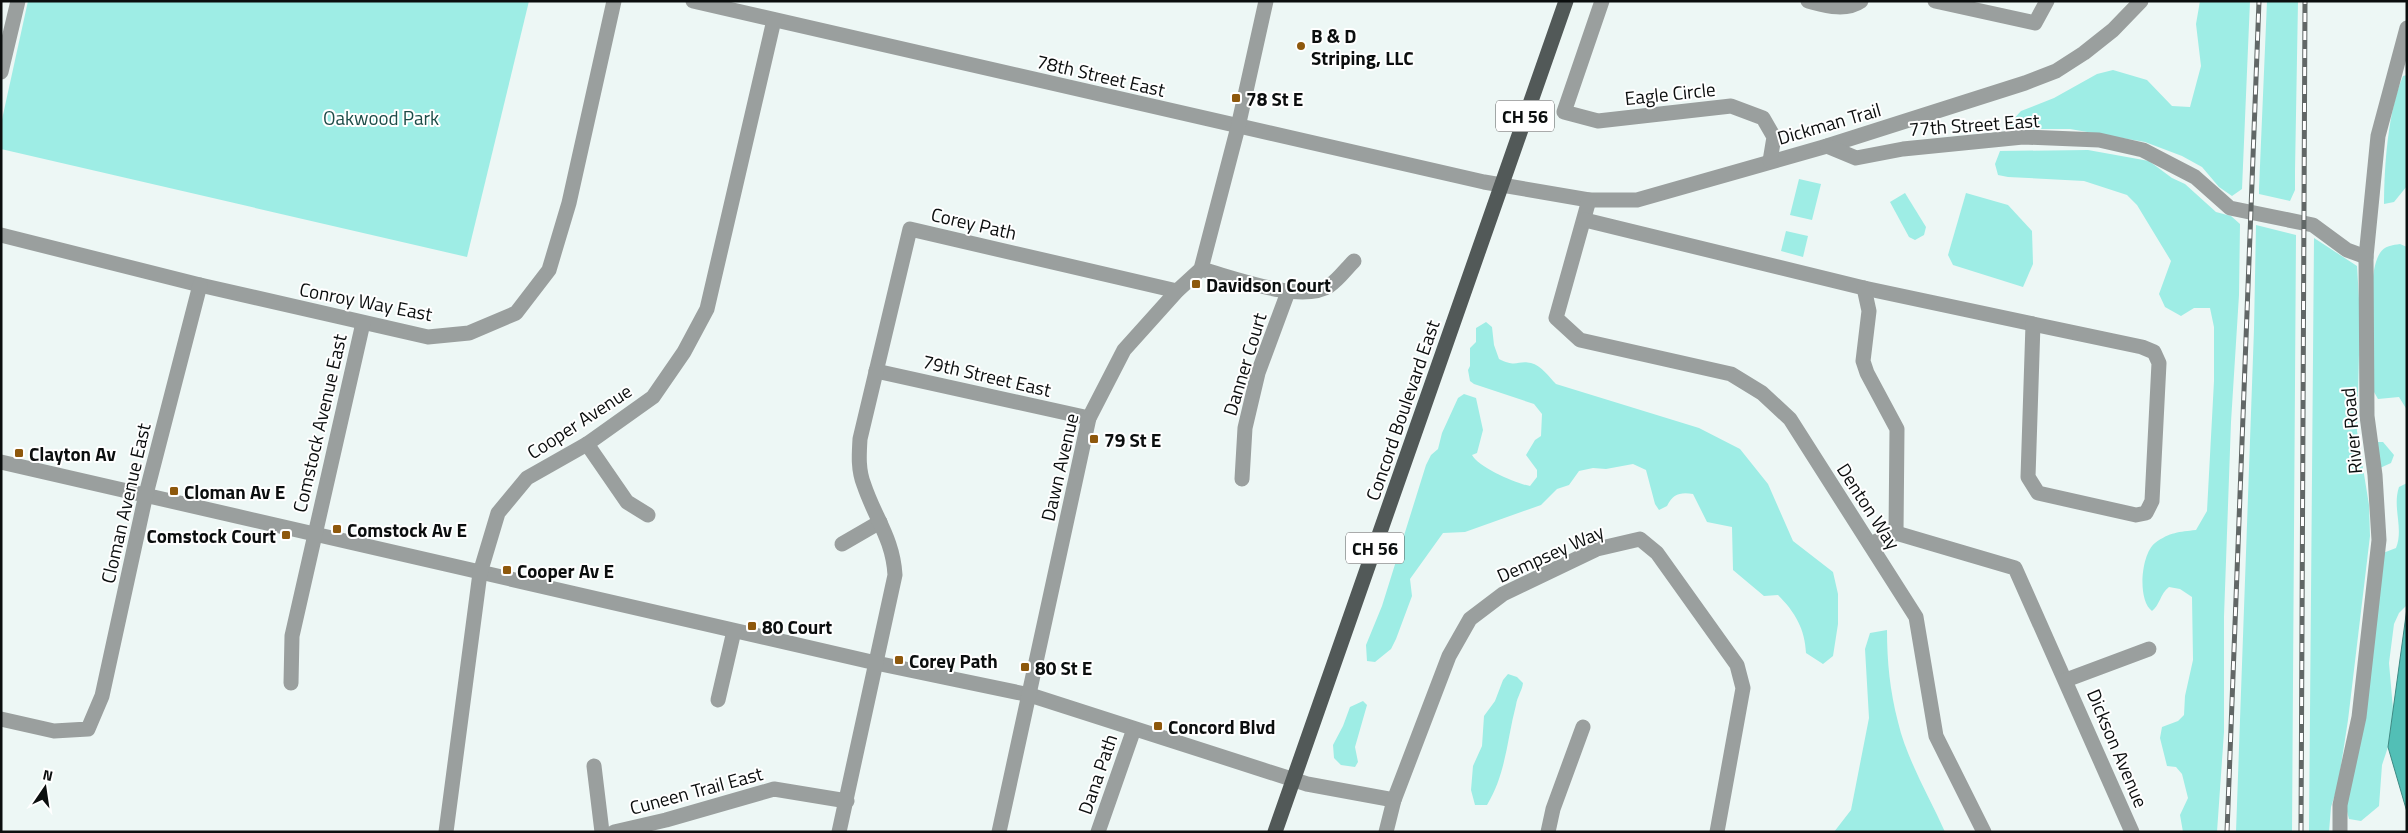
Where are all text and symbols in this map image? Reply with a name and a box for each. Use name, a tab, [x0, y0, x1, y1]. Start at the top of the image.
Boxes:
place label: B & D Striping, LLC	[1311, 21, 1413, 72]
marker: B & D Striping, LLC	[1295, 40, 1307, 52]
street label: 78th Street East	[1034, 46, 1168, 104]
street label: Eagle Circle	[1623, 74, 1717, 112]
place label: 78 St E	[1246, 84, 1303, 113]
marker: 78 St E	[1230, 92, 1242, 104]
street label: Dickman Trail	[1774, 94, 1884, 152]
road number: CH 56	[1496, 100, 1554, 132]
park label: Oakwood Park	[323, 103, 439, 132]
street label: 77th Street East	[1908, 105, 2041, 143]
street label: Corey Path	[928, 199, 1020, 247]
place label: Davidson Court	[1206, 270, 1331, 299]
street label: Conroy Way East	[297, 274, 435, 328]
marker: Davidson Court	[1190, 278, 1202, 290]
street label: Danner Court	[1215, 309, 1273, 419]
street label: Concord Boulevard East	[1357, 315, 1447, 504]
street label: Comstock Avenue East	[284, 331, 354, 515]
street label: 79th Street East	[920, 346, 1054, 404]
street label: Cooper Avenue	[521, 376, 637, 466]
street label: River Road	[2333, 387, 2369, 475]
street label: Dawn Avenue	[1032, 410, 1086, 524]
street label: Cloman Avenue East	[92, 420, 158, 586]
place label: 79 St E	[1104, 425, 1161, 454]
marker: 79 St E	[1088, 433, 1100, 445]
place label: Clayton Av	[29, 439, 116, 468]
marker: Clayton Av	[13, 447, 25, 459]
street label: Denton Way	[1830, 457, 1908, 555]
place label: Cloman Av E	[184, 477, 285, 506]
marker: Cloman Av E	[168, 485, 180, 497]
place label: Comstock Av E	[347, 515, 467, 544]
street label: Dempsey Way	[1492, 516, 1608, 590]
place label: Comstock Court	[147, 521, 276, 550]
marker: Comstock Av E	[331, 523, 343, 535]
marker: Comstock Court	[280, 529, 292, 541]
road number: CH 56	[1346, 532, 1404, 564]
place label: Cooper Av E	[517, 556, 614, 585]
marker: Cooper Av E	[501, 564, 513, 576]
place label: 80 Court	[762, 612, 832, 641]
marker: 80 Court	[746, 620, 758, 632]
place label: Corey Path	[909, 646, 998, 675]
place label: 80 St E	[1035, 653, 1092, 682]
marker: Corey Path	[893, 654, 905, 666]
marker: 80 St E	[1019, 661, 1031, 673]
street label: Dickson Avenue	[2080, 684, 2156, 812]
place label: Concord Blvd	[1168, 712, 1275, 741]
marker: Concord Blvd	[1152, 720, 1164, 732]
street label: Dana Path	[1070, 730, 1124, 818]
street label: Cuneen Trail East	[626, 758, 766, 822]
north arrow	[20, 763, 70, 813]
text: N	[41, 764, 55, 786]

